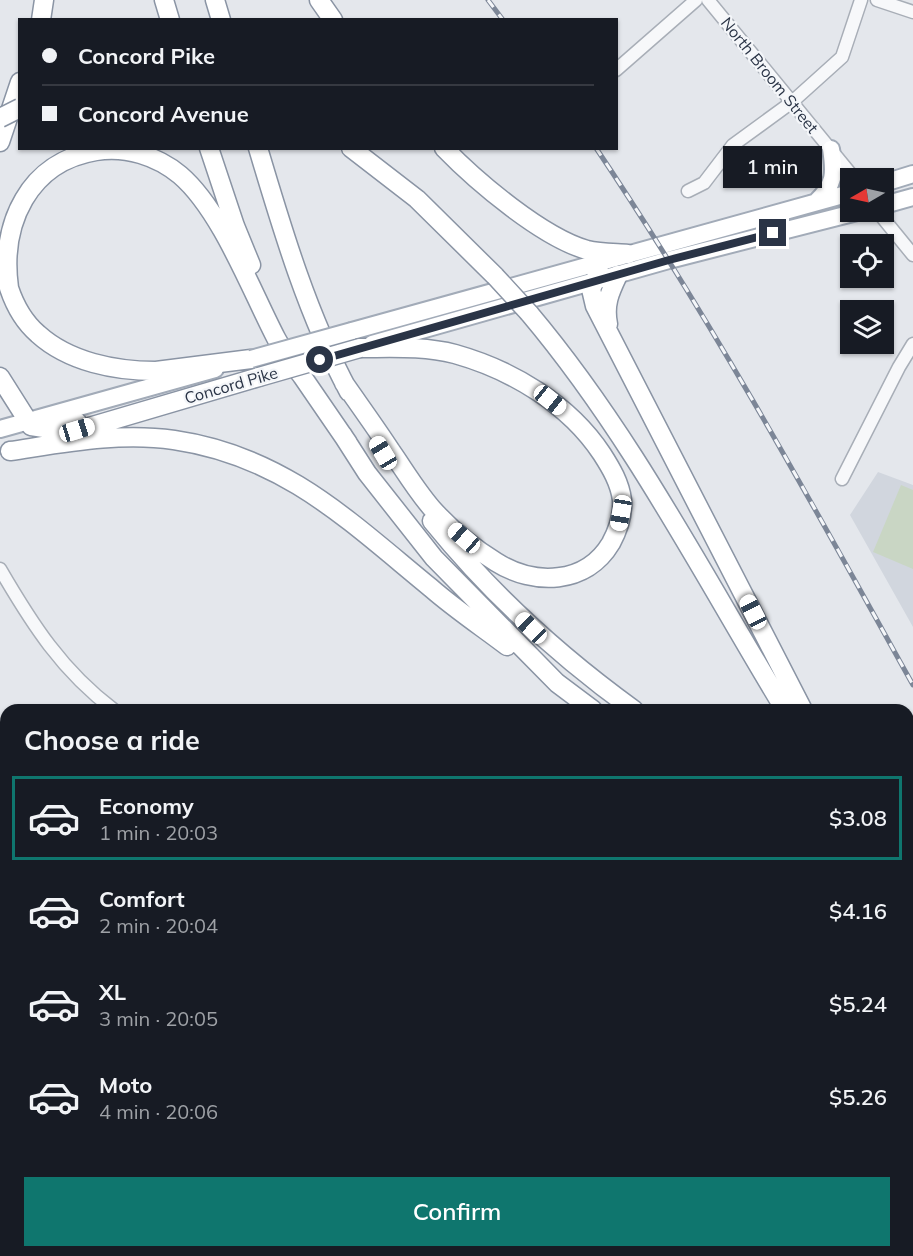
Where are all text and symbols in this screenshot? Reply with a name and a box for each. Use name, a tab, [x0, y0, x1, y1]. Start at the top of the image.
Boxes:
street label: North Broom Street	[717, 13, 823, 137]
text: Concord Pike	[78, 42, 215, 70]
text: Concord Avenue	[78, 100, 249, 128]
callout: 1 min	[724, 146, 822, 188]
text: 1 min	[747, 154, 798, 179]
north arrow	[840, 168, 894, 222]
map controls	[840, 168, 894, 354]
route end	[759, 219, 786, 246]
button: locate	[840, 234, 894, 288]
button: layers	[840, 300, 894, 354]
route start	[306, 346, 333, 373]
street label: Concord Pike	[182, 362, 280, 408]
car	[530, 382, 570, 418]
car	[57, 416, 97, 444]
car	[366, 433, 400, 473]
car	[609, 494, 633, 532]
car	[445, 519, 483, 557]
car	[737, 592, 769, 632]
car	[512, 609, 550, 647]
text: Choose a ride	[24, 723, 200, 757]
icon: car	[27, 791, 81, 845]
text: Economy	[99, 792, 194, 820]
text: $3.08	[829, 804, 887, 832]
text: 1 min · 20:03	[99, 820, 218, 845]
icon: car	[27, 884, 81, 938]
text: Comfort	[99, 885, 185, 913]
text: $4.16	[829, 897, 887, 925]
text: 2 min · 20:04	[99, 913, 218, 938]
icon: car	[27, 977, 81, 1031]
text: XL	[99, 978, 126, 1006]
text: $5.24	[829, 990, 887, 1018]
text: 3 min · 20:05	[99, 1006, 218, 1031]
icon: car	[27, 1070, 81, 1124]
text: Moto	[99, 1071, 152, 1099]
text: $5.26	[829, 1083, 887, 1111]
text: 4 min · 20:06	[99, 1099, 218, 1124]
button: Confirm	[24, 1177, 890, 1246]

